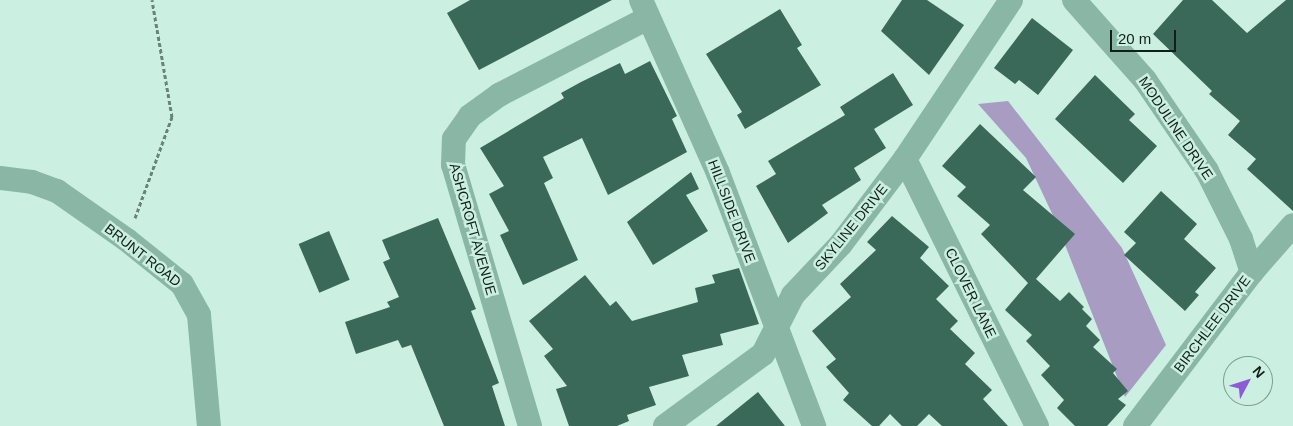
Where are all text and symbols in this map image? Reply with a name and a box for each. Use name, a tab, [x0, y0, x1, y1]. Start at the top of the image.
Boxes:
scale bar	[1113, 20, 1179, 52]
text: 20 m	[1118, 30, 1151, 47]
street label: MODULINE DRIVE	[1135, 73, 1217, 183]
street label: HILLSIDE DRIVE	[705, 157, 759, 265]
street label: ASHCROFT AVENUE	[446, 161, 500, 297]
street label: SKYLINE DRIVE	[811, 181, 891, 273]
street label: BRUNT ROAD	[101, 220, 185, 290]
street label: CLOVER LANE	[942, 245, 1000, 341]
street label: BIRCHLEE DRIVE	[1170, 272, 1254, 376]
north arrow	[1223, 356, 1273, 406]
text: N	[1249, 363, 1268, 381]

